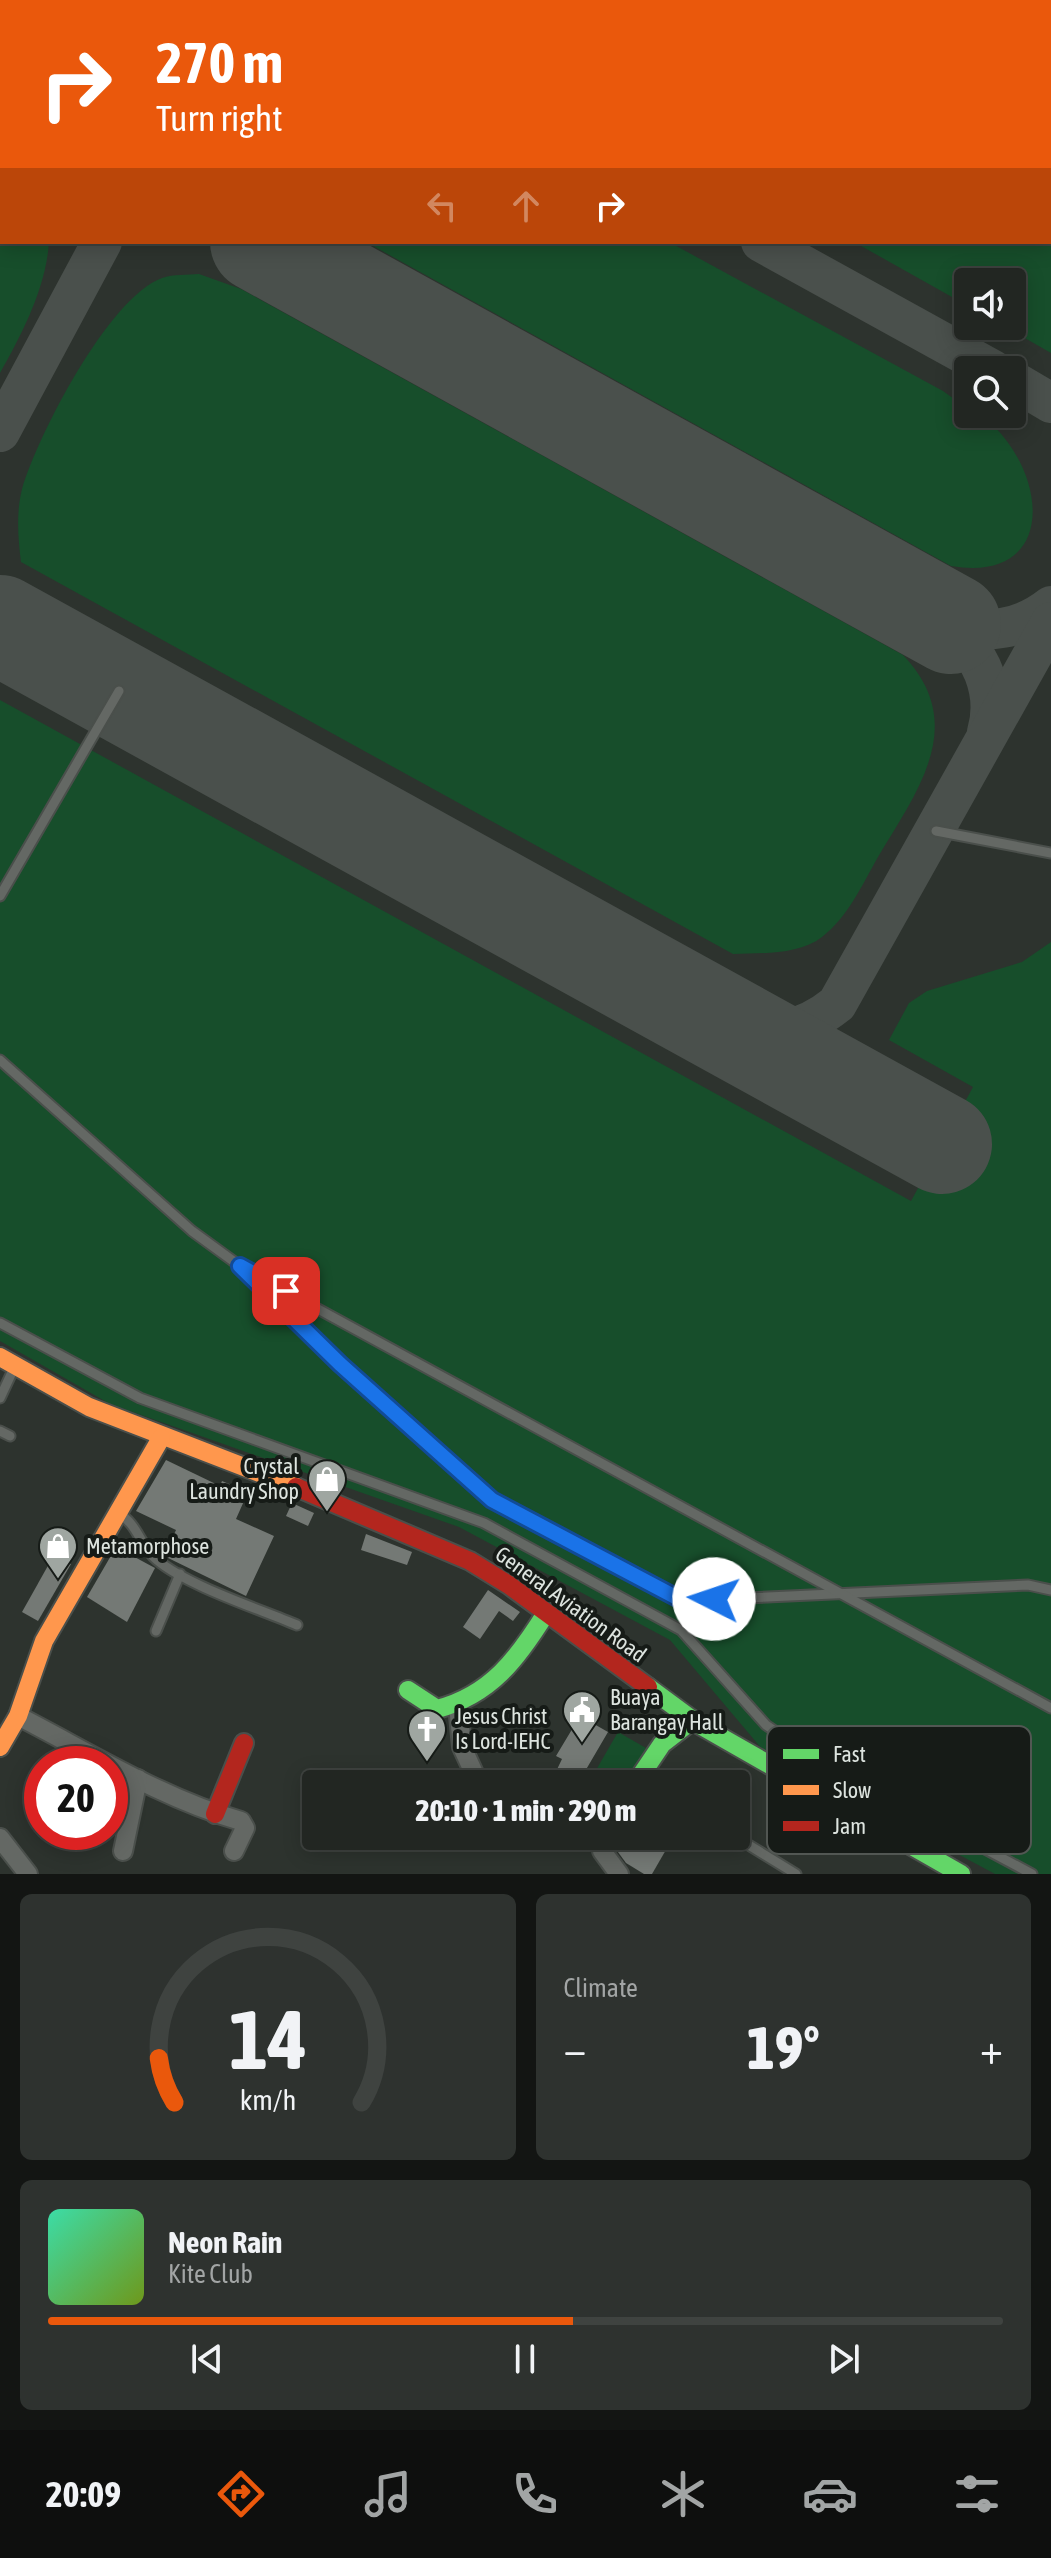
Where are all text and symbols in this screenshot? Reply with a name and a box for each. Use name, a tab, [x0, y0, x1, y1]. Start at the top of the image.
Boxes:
text: 270 m	[156, 31, 283, 95]
icon: right	[24, 32, 128, 136]
text: Turn right	[156, 97, 283, 139]
icon: left	[420, 184, 464, 228]
icon: ahead	[504, 184, 548, 228]
icon: right	[588, 184, 632, 228]
map controls	[954, 268, 1026, 428]
button: sound	[954, 268, 1026, 340]
button: search	[954, 356, 1026, 428]
pin	[252, 1257, 320, 1325]
icon: arrive	[264, 1269, 308, 1313]
place label: Crystal Laundry Shop	[189, 1453, 299, 1504]
shop icon: Crystal Laundry Shop	[306, 1458, 348, 1513]
shop icon: Metamorphose	[37, 1525, 79, 1580]
place label: Metamorphose	[86, 1533, 209, 1559]
street label: General Aviation Road	[491, 1541, 651, 1667]
position arrow	[672, 1557, 756, 1641]
place label: Buaya Barangay Hall	[610, 1684, 724, 1735]
public building icon: Buaya Barangay Hall	[561, 1689, 603, 1744]
place label: Jesus Christ Is Lord-IEHC	[455, 1703, 550, 1754]
church icon: Jesus Christ Is Lord-IEHC	[406, 1708, 448, 1763]
legend	[767, 1726, 1031, 1854]
text: Fast	[833, 1741, 866, 1767]
speed limit sign: 20	[24, 1746, 128, 1850]
text: Slow	[833, 1777, 871, 1803]
text: 20:10 · 1 min · 290 m	[416, 1793, 636, 1827]
text: Jam	[833, 1813, 866, 1839]
text: Climate	[564, 1973, 638, 2003]
text: 14	[229, 1991, 307, 2087]
text: 19°	[747, 2013, 820, 2082]
text: −	[564, 2023, 586, 2073]
text: +	[980, 2023, 1003, 2073]
text: km/h	[239, 2083, 296, 2116]
text: Neon Rain	[168, 2225, 282, 2259]
text: Kite Club	[168, 2259, 253, 2289]
icon: previous	[185, 2337, 229, 2381]
icon: pause	[503, 2337, 547, 2381]
icon: next	[822, 2337, 866, 2381]
icon: directions	[213, 2466, 269, 2522]
icon: music	[360, 2466, 416, 2522]
icon: phone	[507, 2466, 563, 2522]
icon: climate	[655, 2466, 711, 2522]
icon: car	[802, 2466, 858, 2522]
icon: filters	[949, 2466, 1005, 2522]
text: 20:09	[46, 2473, 121, 2515]

